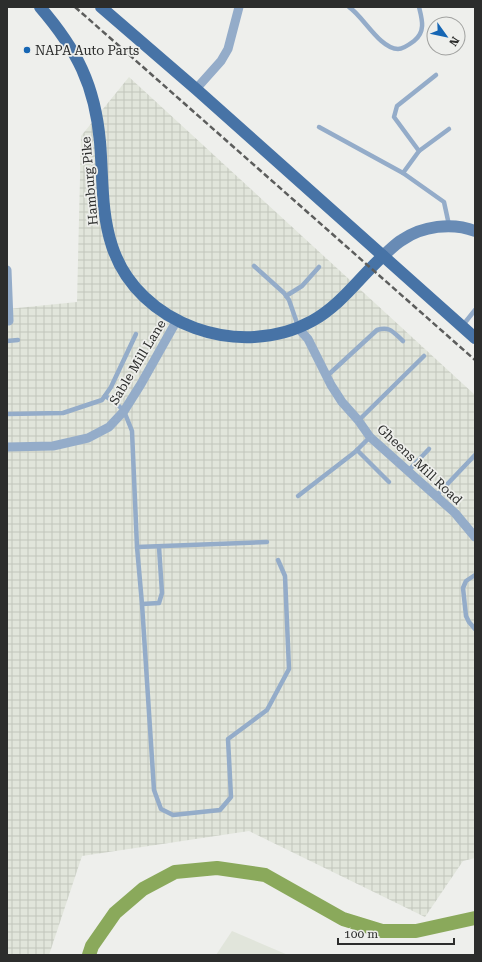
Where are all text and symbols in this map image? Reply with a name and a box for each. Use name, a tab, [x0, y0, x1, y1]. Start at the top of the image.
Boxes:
north arrow	[426, 16, 466, 56]
text: N	[446, 34, 462, 49]
place label: NAPA Auto Parts	[35, 43, 139, 58]
marker: NAPA Auto Parts	[22, 45, 32, 55]
street label: Hamburg Pike	[78, 136, 101, 226]
street label: Sable Mill Lane	[106, 317, 169, 408]
street label: Gheens Mill Road	[374, 421, 466, 508]
scale bar	[338, 920, 454, 946]
text: 100 m	[344, 927, 378, 941]

